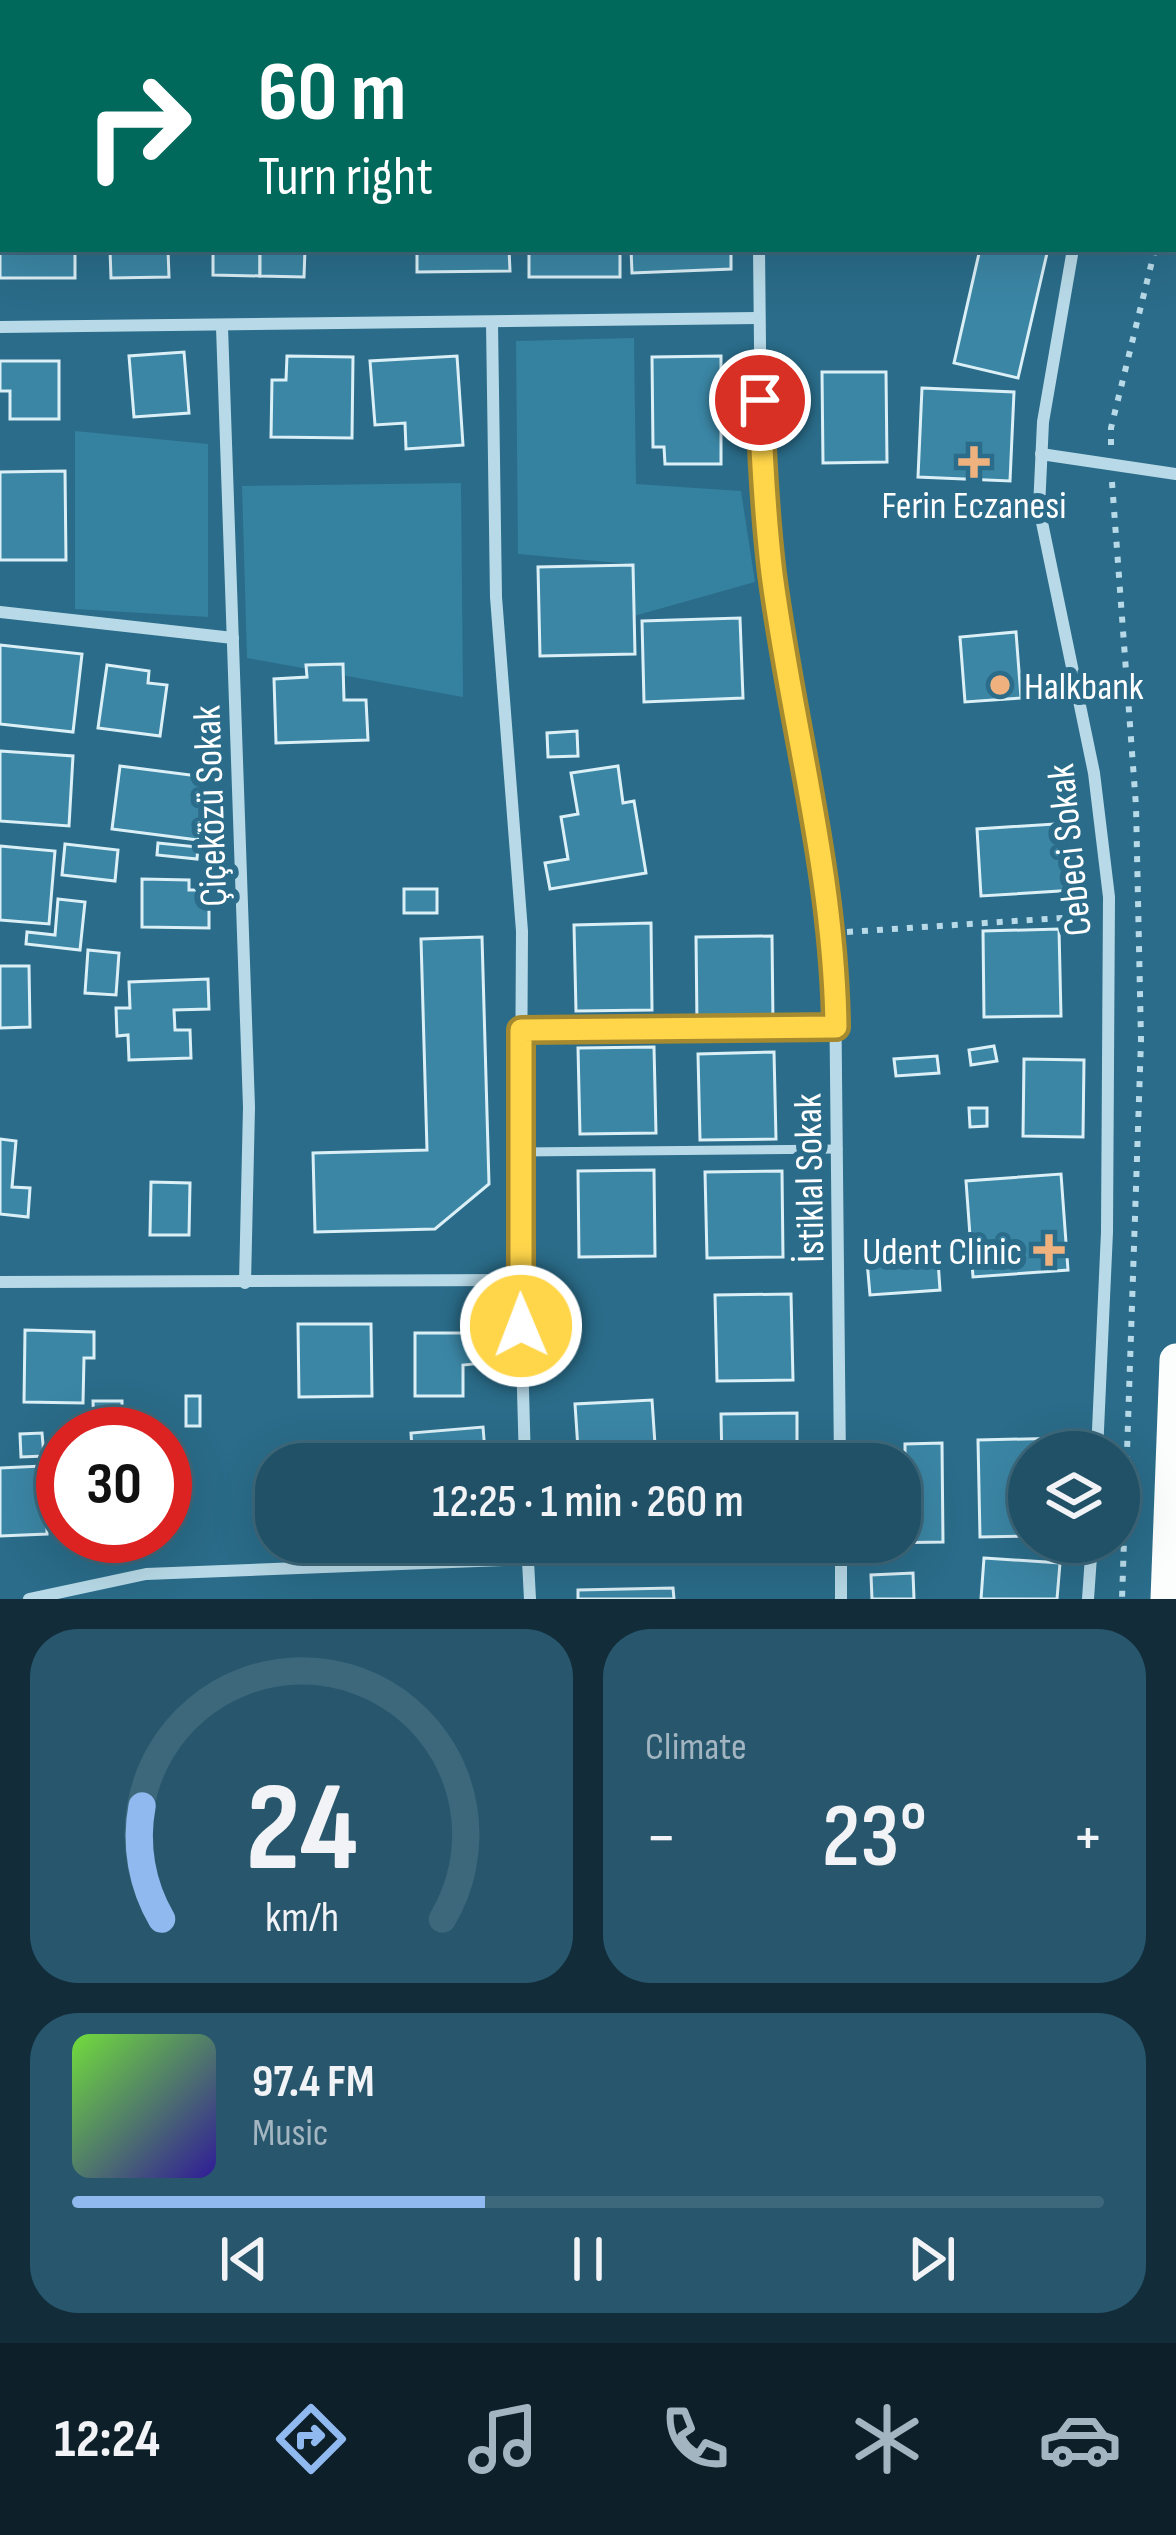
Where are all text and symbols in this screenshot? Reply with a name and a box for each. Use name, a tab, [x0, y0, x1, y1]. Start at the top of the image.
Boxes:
text: 60 m	[258, 43, 406, 144]
icon: right	[60, 48, 216, 204]
text: Turn right	[258, 145, 433, 210]
pin	[709, 349, 811, 451]
icon: arrive	[727, 367, 793, 433]
marker: Ferin Eczanesi	[961, 449, 987, 475]
place label: Ferin Eczanesi	[881, 483, 1067, 530]
place label: Halkbank	[1024, 664, 1144, 711]
marker: Halkbank	[987, 672, 1013, 698]
street label: Çiçeközü Sokak	[184, 704, 239, 907]
street label: Cebeci Sokak	[1038, 761, 1103, 938]
street label: İstiklal Sokak	[786, 1093, 835, 1263]
place label: Udent Clinic	[862, 1229, 1022, 1276]
marker: Udent Clinic	[1033, 1234, 1065, 1266]
position arrow	[458, 1263, 584, 1389]
speed limit sign: 30	[36, 1407, 192, 1563]
map controls	[1008, 1431, 1140, 1563]
button: layers	[1008, 1431, 1140, 1563]
text: 12:25 · 1 min · 260 m	[432, 1475, 744, 1530]
text: Climate	[645, 1724, 747, 1771]
text: 24	[245, 1756, 358, 1905]
text: 23°	[822, 1784, 927, 1892]
text: −	[645, 1799, 677, 1878]
text: +	[1072, 1799, 1104, 1878]
text: km/h	[264, 1892, 339, 1944]
text: 97.4 FM	[252, 2055, 374, 2110]
text: Music	[252, 2110, 328, 2157]
icon: previous	[211, 2226, 277, 2292]
icon: pause	[555, 2226, 621, 2292]
icon: next	[899, 2226, 965, 2292]
icon: directions	[269, 2397, 353, 2481]
icon: music	[461, 2397, 545, 2481]
icon: phone	[653, 2397, 737, 2481]
icon: climate	[845, 2397, 929, 2481]
icon: car	[1038, 2397, 1122, 2481]
text: 12:24	[54, 2407, 160, 2472]

